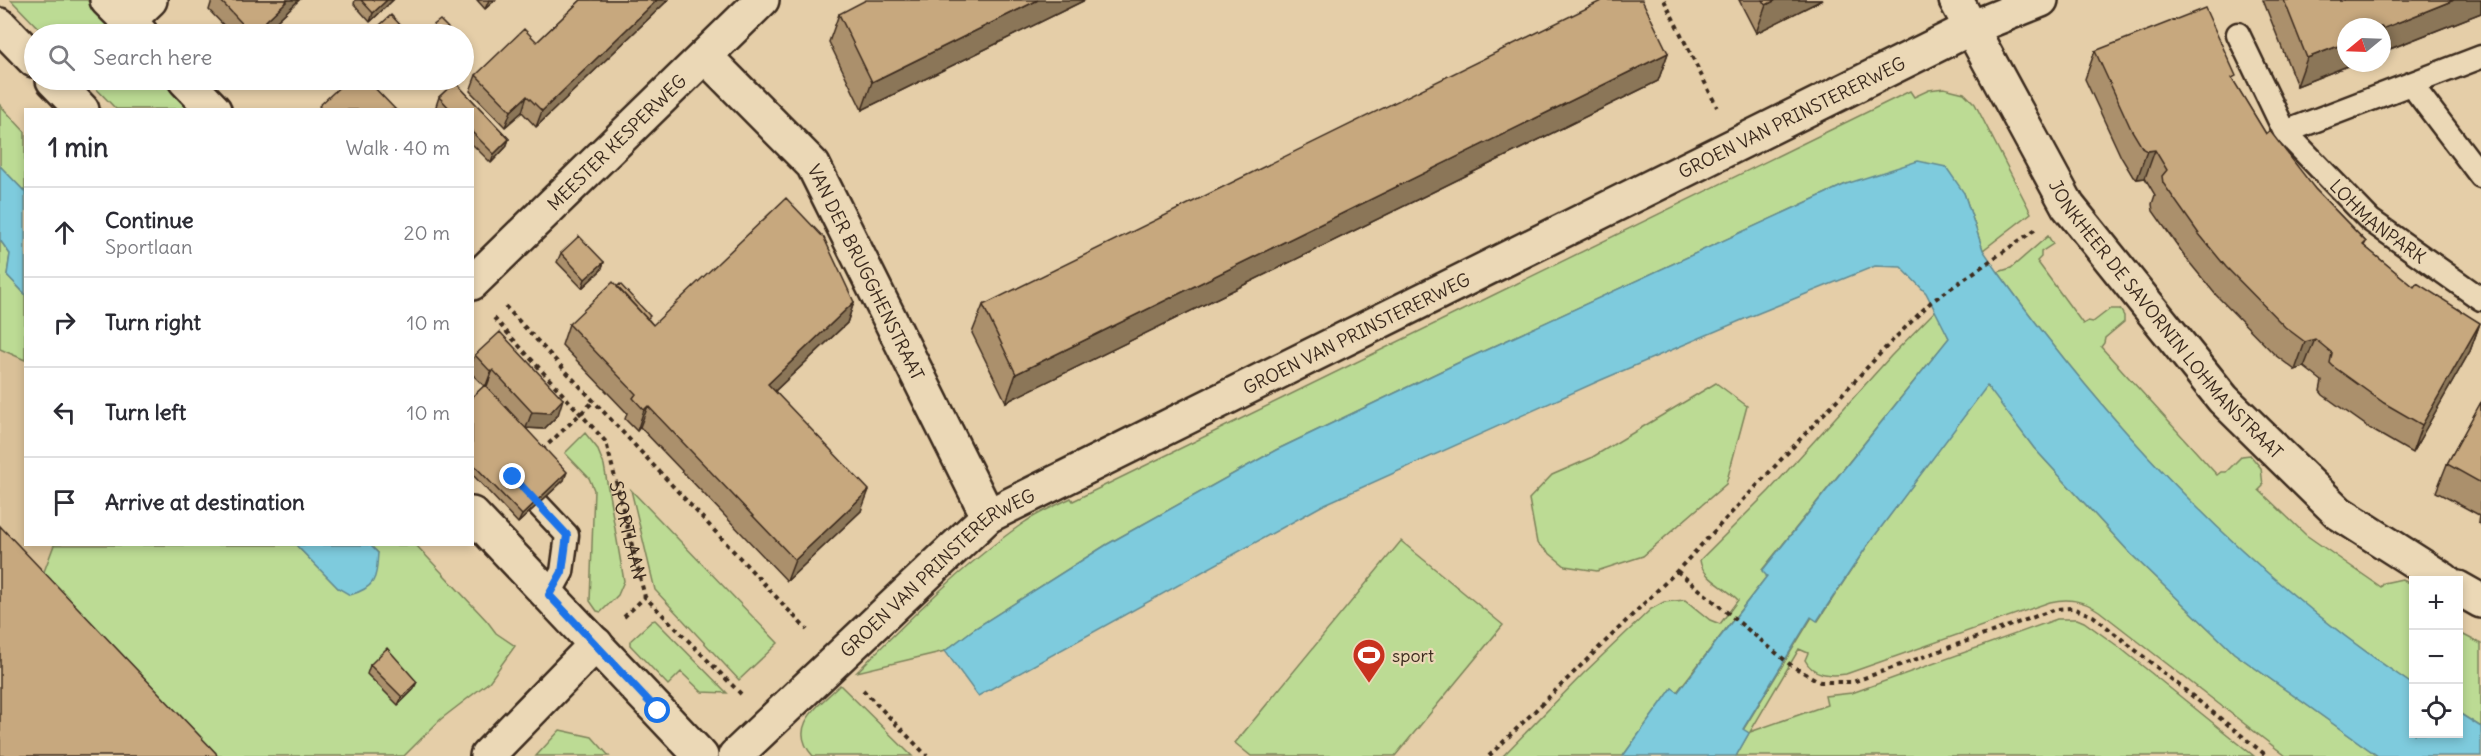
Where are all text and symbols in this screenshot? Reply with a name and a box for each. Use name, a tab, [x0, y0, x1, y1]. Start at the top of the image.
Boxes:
north arrow	[2337, 18, 2391, 72]
search box	[24, 24, 474, 90]
icon: search	[45, 41, 78, 74]
text: Search here	[93, 43, 212, 71]
street label: GROEN VAN PRINSTERERWEG	[1674, 51, 1909, 183]
street label: MEESTER KESPERWEG	[542, 69, 691, 215]
text: 1 min	[48, 131, 108, 164]
text: Walk · 40 m	[345, 135, 450, 160]
street label: VAN DER BRUGGHENSTRAAT	[803, 160, 930, 384]
street label: LOHMANPARK	[2325, 174, 2431, 268]
street label: JONKHEER DE SAVORNIN LOHMANSTRAAT	[2044, 175, 2288, 463]
text: Continue	[105, 206, 194, 234]
icon: ahead	[48, 216, 81, 249]
text: 20 m	[404, 220, 450, 245]
text: Sportlaan	[105, 234, 192, 259]
street label: GROEN VAN PRINSTERERWEG	[1239, 267, 1474, 399]
icon: right	[48, 306, 81, 339]
text: Turn right	[105, 308, 201, 336]
text: 10 m	[407, 310, 450, 335]
icon: left	[48, 396, 81, 429]
text: Turn left	[105, 398, 186, 426]
text: 10 m	[407, 400, 450, 425]
route end	[499, 463, 525, 489]
street label: SPORTLAAN	[605, 479, 652, 582]
street label: GROEN VAN PRINSTERERWEG	[835, 483, 1038, 662]
icon: arrive	[48, 486, 81, 519]
text: Arrive at destination	[105, 488, 305, 516]
map controls	[2409, 576, 2463, 738]
button: +	[2409, 576, 2463, 630]
button: −	[2409, 630, 2463, 684]
sports icon: sport	[1351, 637, 1387, 684]
place label: sport	[1392, 644, 1434, 667]
button: locate	[2409, 684, 2463, 738]
route start	[644, 697, 670, 723]

